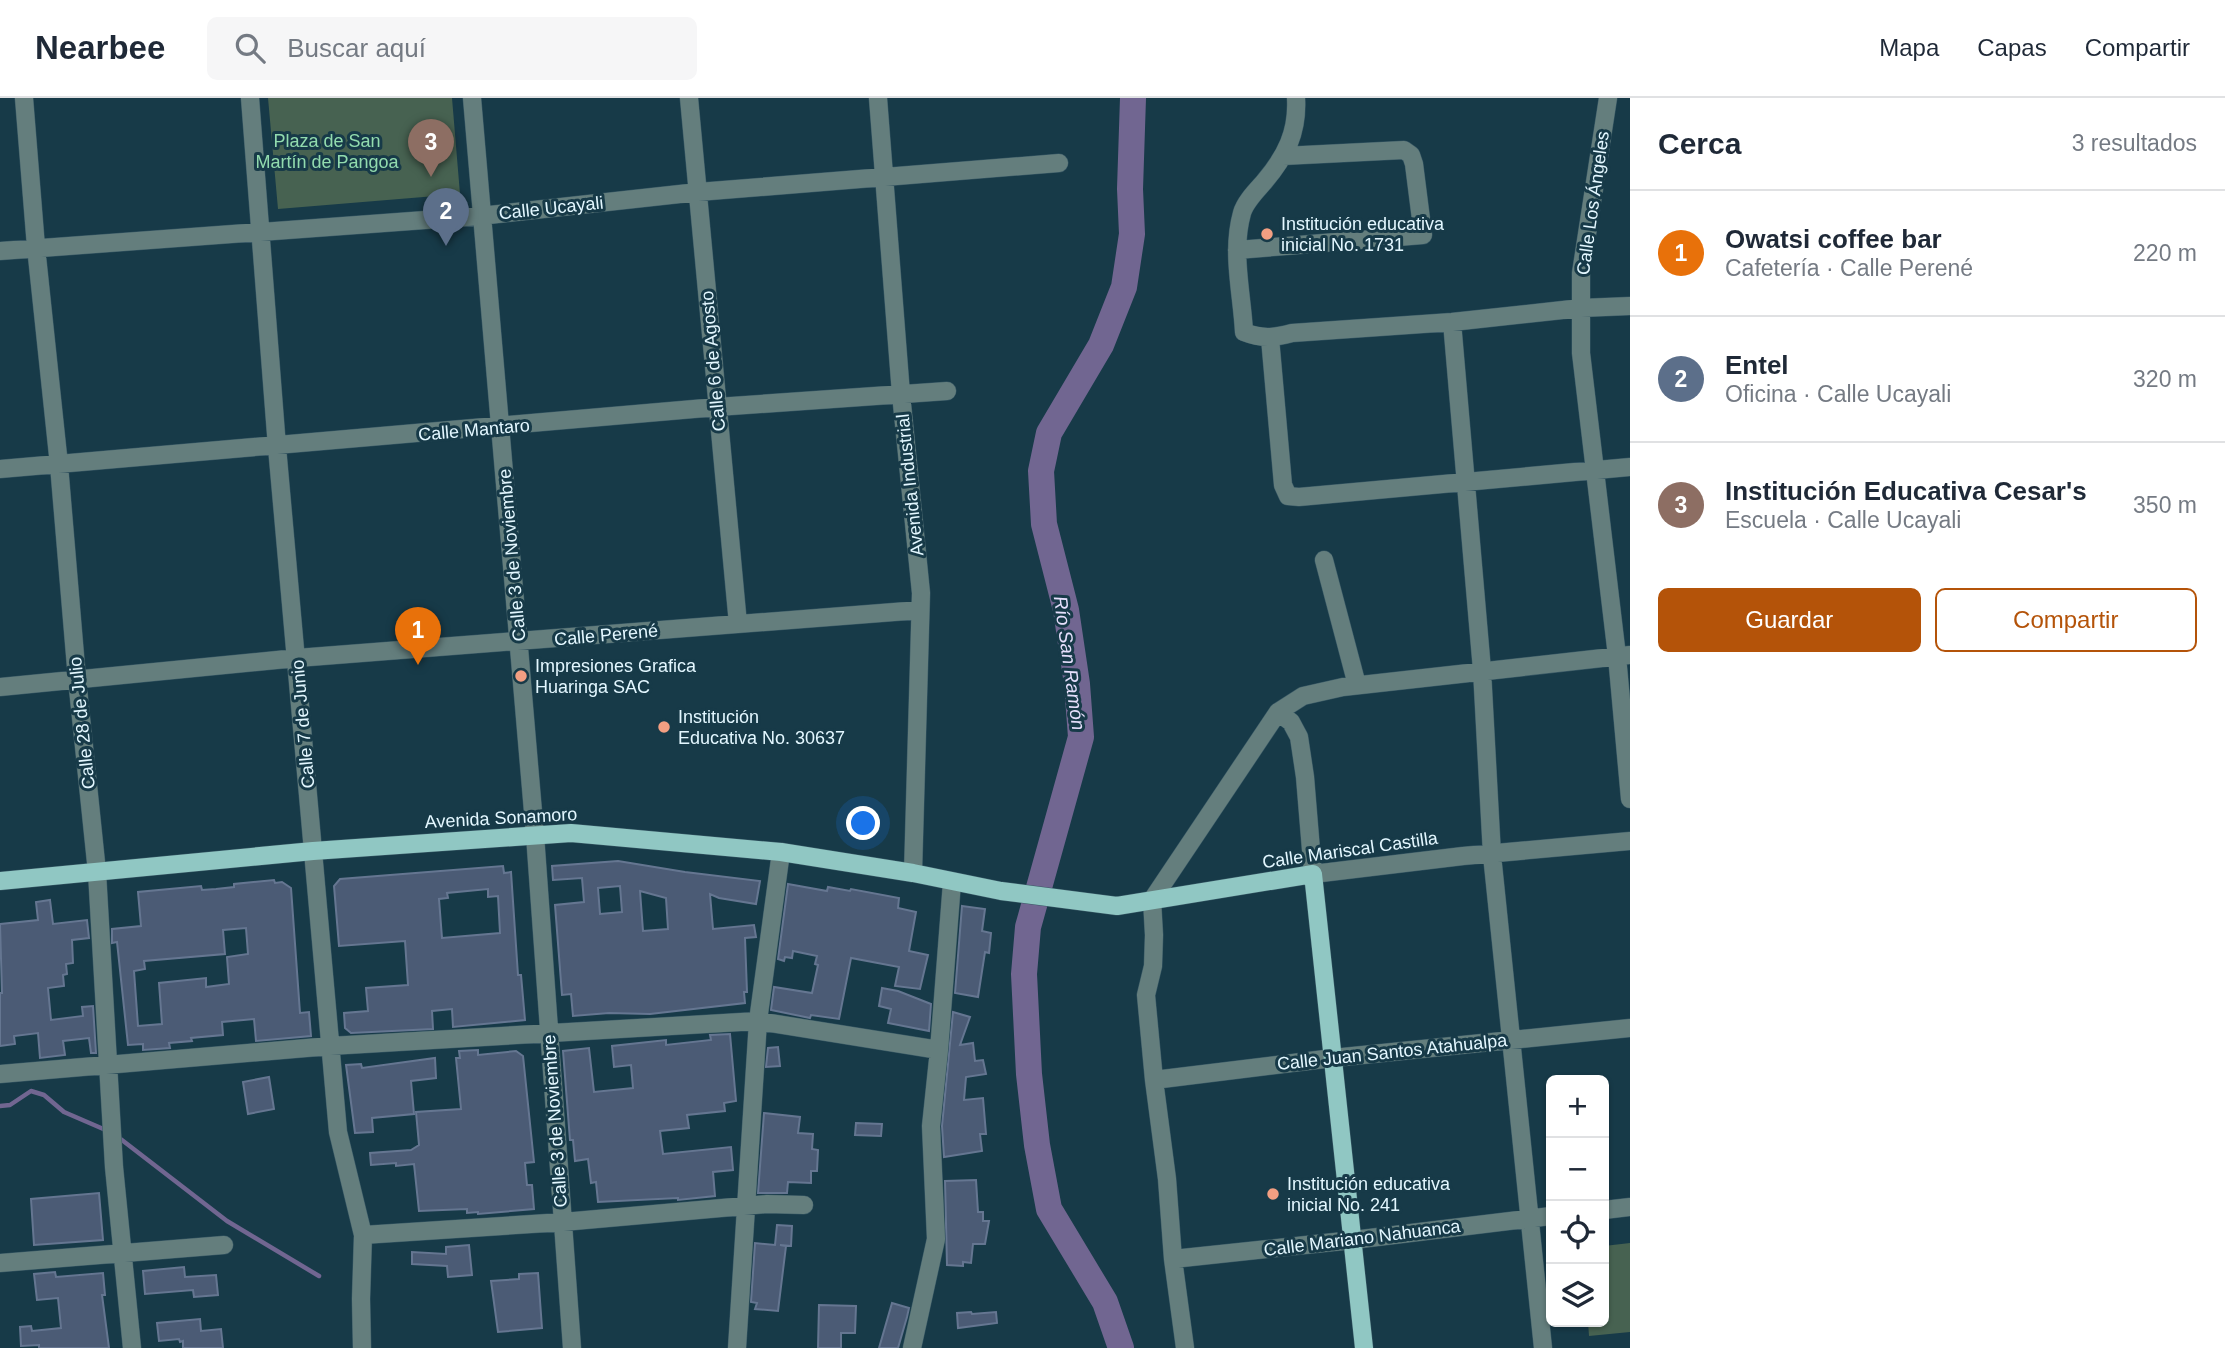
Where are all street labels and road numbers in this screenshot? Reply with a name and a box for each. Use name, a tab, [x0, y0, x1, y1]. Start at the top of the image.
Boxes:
street label: Calle Los Ángeles	[1573, 130, 1613, 276]
street label: Calle Ucayali	[498, 193, 604, 223]
street label: Calle 6 de Agosto	[697, 290, 729, 432]
street label: Avenida Industrial	[893, 413, 927, 557]
street label: Calle Mantaro	[417, 415, 531, 445]
street label: Calle 3 de Noviembre	[494, 468, 530, 642]
street label: Calle Perené	[553, 621, 659, 649]
street label: Calle 28 de Julio	[65, 656, 99, 790]
street label: Calle 7 de Junio	[287, 659, 319, 789]
street label: Avenida Sonamoro	[424, 804, 578, 832]
street label: Calle Mariscal Castilla	[1261, 828, 1440, 872]
street label: Calle Juan Santos Atahualpa	[1276, 1030, 1509, 1074]
street label: Calle 3 de Noviembre	[539, 1034, 571, 1208]
street label: Calle Mariano Nahuanca	[1262, 1216, 1463, 1260]

